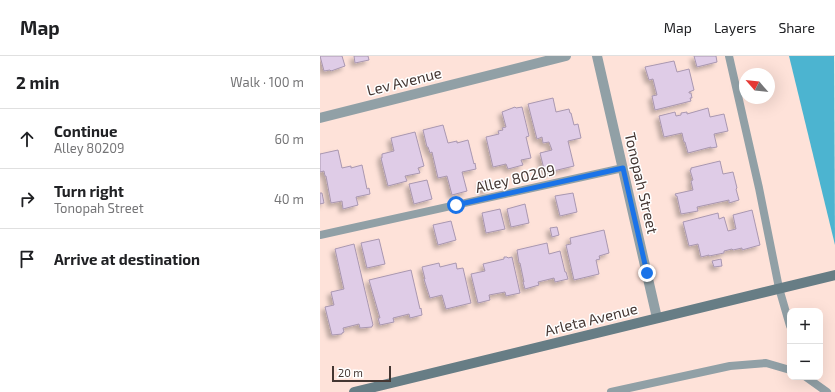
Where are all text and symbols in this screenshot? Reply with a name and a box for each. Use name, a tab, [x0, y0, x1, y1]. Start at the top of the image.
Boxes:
text: Map	[20, 16, 60, 39]
text: Map	[664, 19, 692, 36]
text: Layers	[714, 19, 756, 36]
text: Share	[778, 19, 815, 36]
street label: Lev Avenue	[365, 63, 443, 99]
north arrow	[739, 68, 775, 104]
text: 2 min	[16, 72, 59, 92]
text: Walk · 100 m	[230, 74, 304, 90]
text: Continue	[54, 122, 117, 140]
icon: ahead	[16, 128, 38, 150]
text: 60 m	[274, 131, 304, 147]
street label: Tonopah Street	[622, 131, 662, 236]
text: Alley 80209	[54, 140, 125, 156]
street label: Alley 80209	[473, 160, 557, 196]
text: Turn right	[54, 182, 124, 200]
icon: right	[16, 188, 38, 210]
text: 40 m	[274, 191, 304, 207]
route start	[447, 196, 465, 214]
text: Tonopah Street	[54, 200, 144, 216]
icon: arrive	[16, 248, 38, 270]
text: Arrive at destination	[54, 250, 200, 268]
route end	[638, 264, 656, 282]
street label: Arleta Avenue	[543, 299, 639, 339]
map controls	[787, 308, 823, 380]
button: +	[787, 308, 823, 344]
button: −	[787, 344, 823, 380]
scale bar	[332, 364, 391, 383]
text: 20 m	[338, 366, 363, 379]

